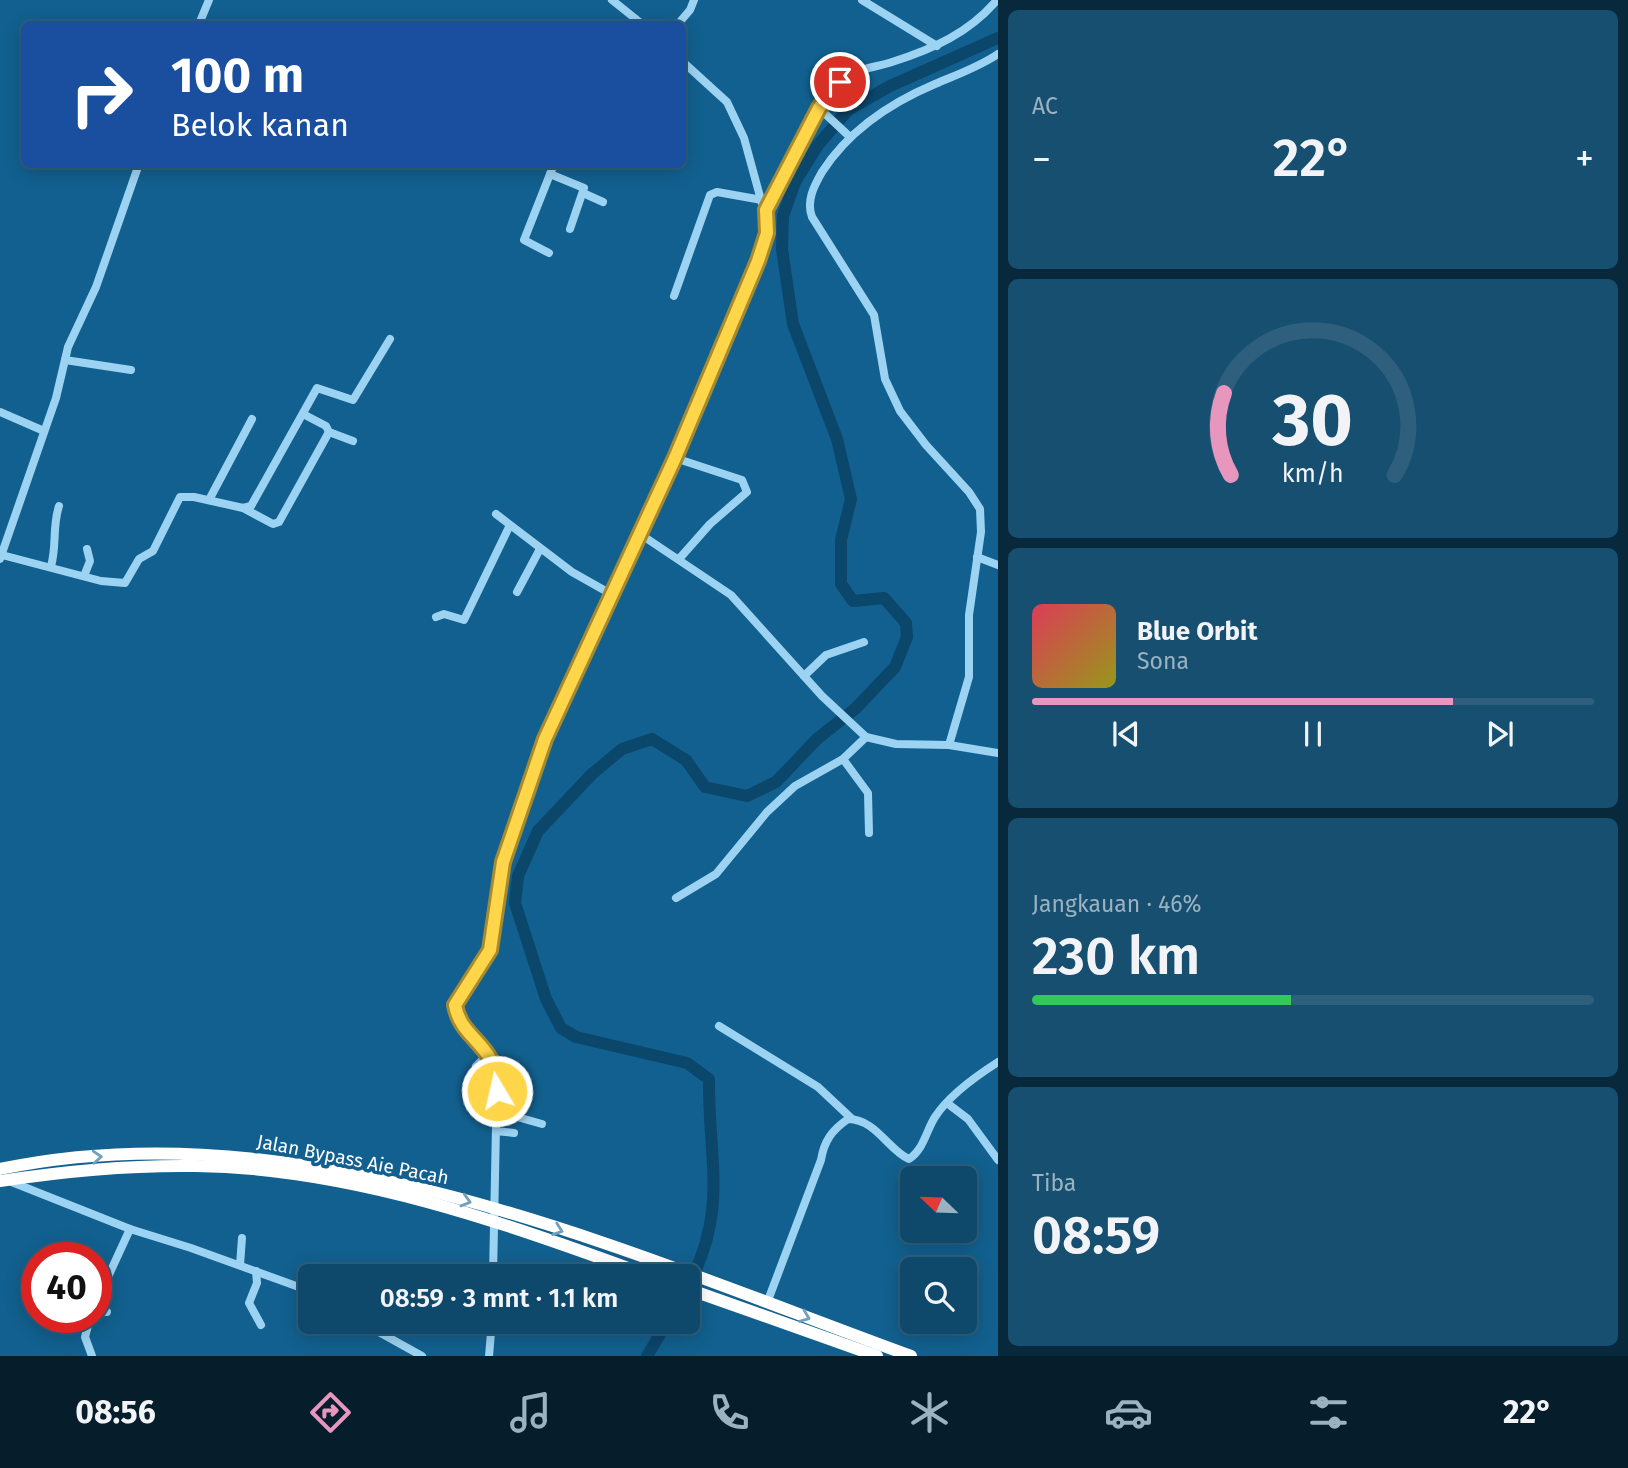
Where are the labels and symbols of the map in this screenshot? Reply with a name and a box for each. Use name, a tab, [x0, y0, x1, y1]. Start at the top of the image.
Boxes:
pin	[810, 52, 870, 112]
position arrow	[460, 1054, 534, 1128]
street label: Jalan Bypass Aie Pacah	[255, 1130, 451, 1189]
one-way arrow	[91, 1150, 102, 1165]
north arrow	[900, 1166, 976, 1242]
one-way arrow	[460, 1193, 472, 1207]
one-way arrow	[551, 1222, 563, 1236]
speed limit sign: 40	[21, 1242, 112, 1333]
one-way arrow	[799, 1309, 811, 1323]

